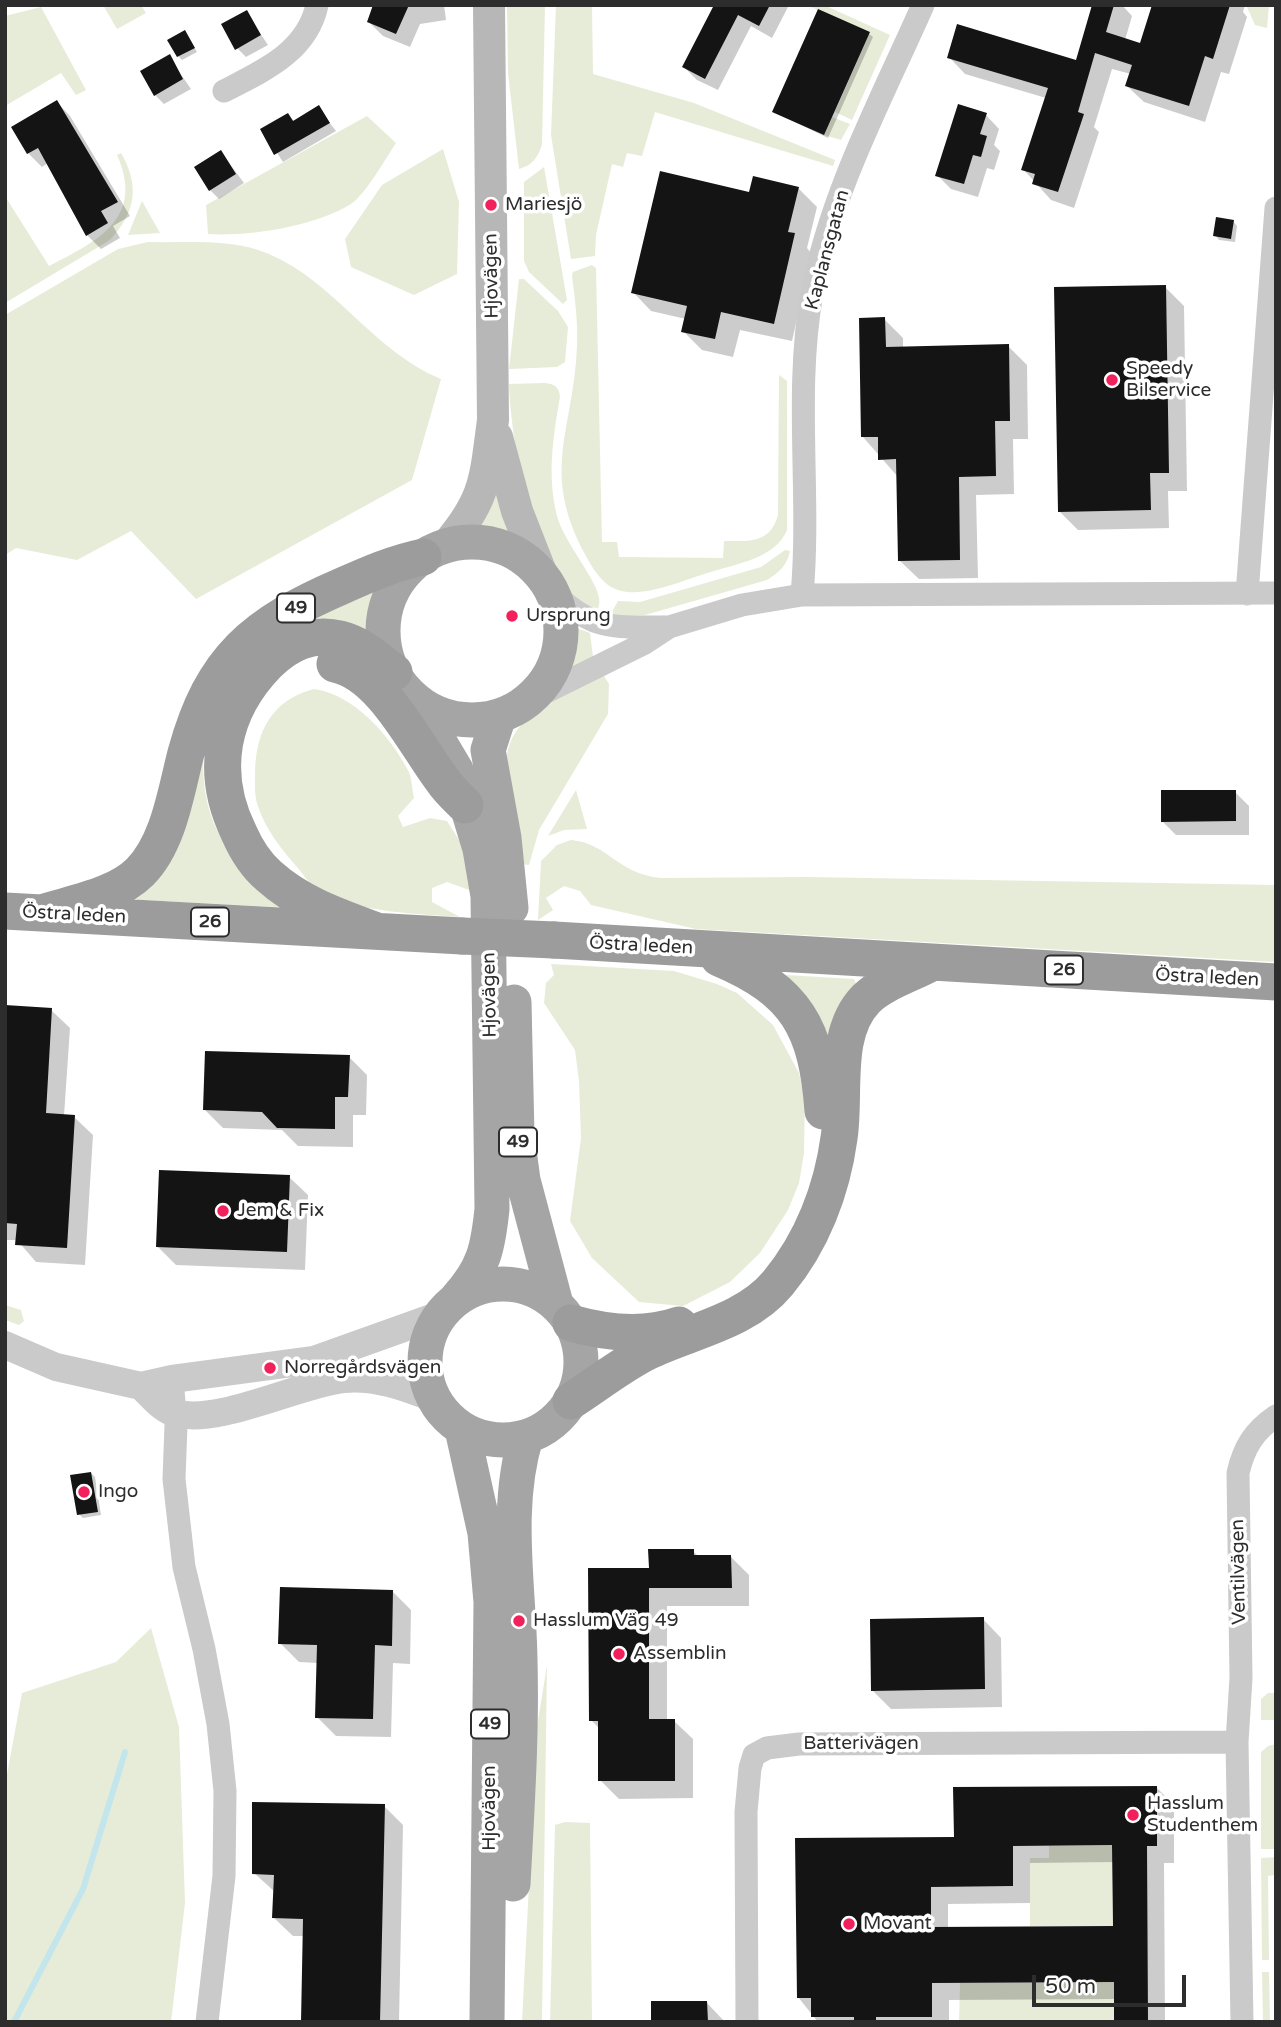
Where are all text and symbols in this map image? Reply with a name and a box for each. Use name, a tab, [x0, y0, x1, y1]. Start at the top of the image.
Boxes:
street label: Kaplansgatan	[801, 187, 855, 313]
place label: Mariesjö	[505, 194, 582, 216]
marker: Mariesjö	[483, 197, 499, 213]
street label: Hjovägen	[480, 233, 504, 319]
place label: Speedy Bilservice	[1126, 358, 1211, 402]
marker: Speedy Bilservice	[1104, 372, 1120, 388]
road number: 49	[277, 594, 315, 622]
place label: Ursprung	[526, 605, 611, 627]
marker: Ursprung	[504, 608, 520, 624]
street label: Östra leden	[21, 901, 127, 929]
road number: 26	[191, 908, 229, 937]
street label: Östra leden	[588, 932, 694, 960]
street label: Hjovägen	[478, 952, 502, 1038]
road number: 26	[1045, 956, 1083, 985]
street label: Östra leden	[1154, 964, 1260, 992]
road number: 49	[499, 1128, 537, 1156]
place label: Jem & Fix	[237, 1200, 324, 1222]
marker: Jem & Fix	[215, 1203, 231, 1219]
place label: Norregårdsvägen	[284, 1357, 441, 1379]
marker: Norregårdsvägen	[262, 1360, 278, 1376]
place label: Ingo	[98, 1481, 138, 1503]
marker: Ingo	[76, 1484, 92, 1500]
street label: Ventilvägen	[1227, 1519, 1251, 1625]
place label: Hasslum Väg 49	[533, 1610, 679, 1632]
marker: Hasslum Väg 49	[511, 1613, 527, 1629]
place label: Assemblin	[633, 1643, 727, 1665]
marker: Assemblin	[611, 1646, 627, 1662]
road number: 49	[471, 1709, 509, 1738]
street label: Batterivägen	[803, 1733, 919, 1755]
street label: Hjovägen	[479, 1765, 501, 1851]
place label: Hasslum Studenthem	[1147, 1793, 1258, 1837]
marker: Hasslum Studenthem	[1125, 1807, 1141, 1823]
place label: Movant	[863, 1913, 932, 1935]
marker: Movant	[841, 1916, 857, 1932]
scale bar	[1036, 1960, 1190, 2004]
text: 50 m	[1045, 1974, 1096, 1999]

